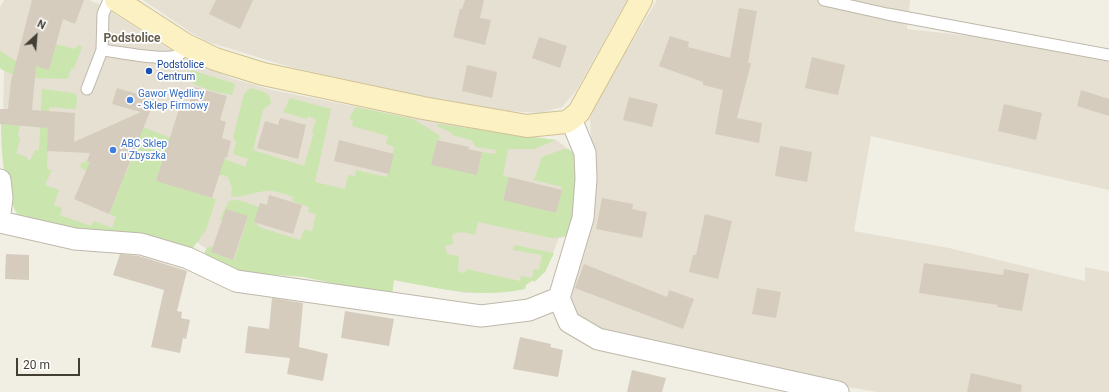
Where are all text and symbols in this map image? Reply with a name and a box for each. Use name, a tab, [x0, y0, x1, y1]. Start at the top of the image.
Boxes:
north arrow	[16, 16, 56, 56]
text: N	[35, 17, 48, 32]
district label: Podstolice	[103, 32, 161, 46]
place label: Podstolice Centrum	[157, 59, 204, 82]
marker: Podstolice Centrum	[144, 66, 154, 76]
place label: Gawor Wędliny - Sklep Firmowy	[138, 88, 208, 112]
marker: Gawor Wędliny - Sklep Firmowy	[125, 95, 135, 105]
place label: ABC Sklep u Zbyszka	[121, 138, 167, 162]
marker: ABC Sklep u Zbyszka	[108, 145, 118, 155]
scale bar	[18, 350, 82, 376]
text: 20 m	[23, 358, 50, 372]

